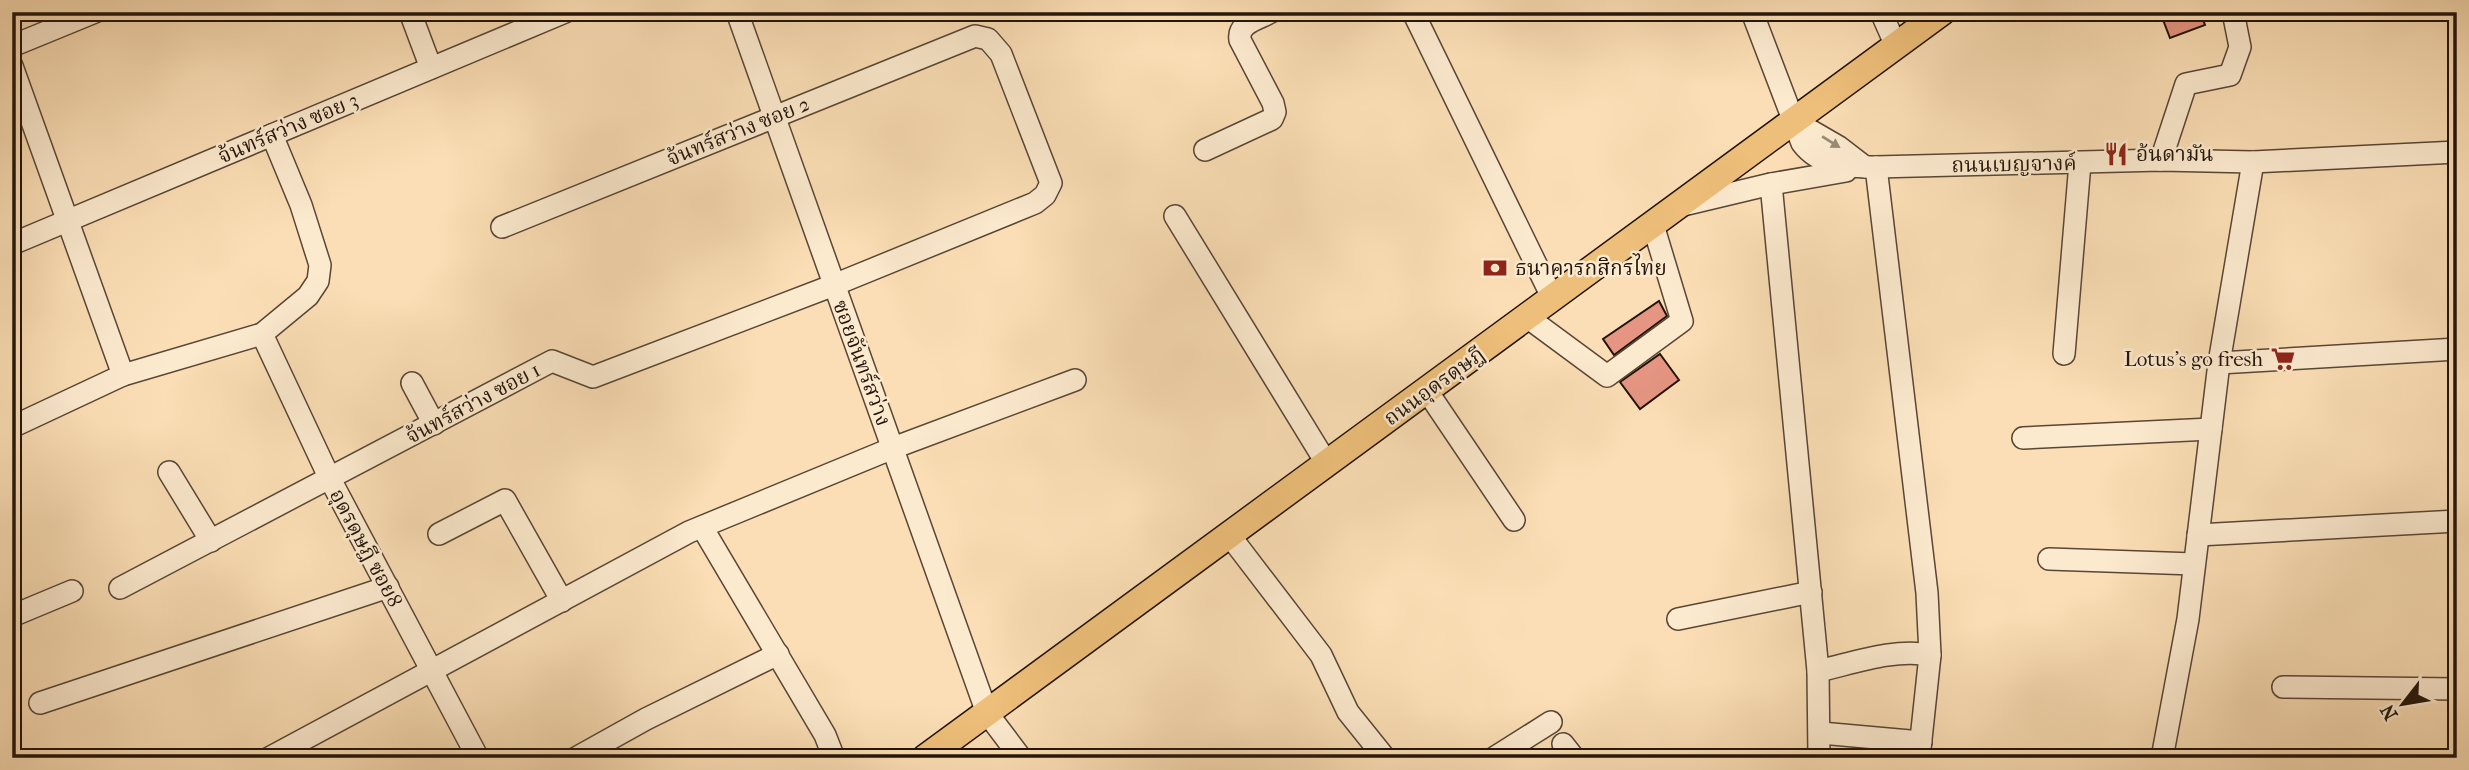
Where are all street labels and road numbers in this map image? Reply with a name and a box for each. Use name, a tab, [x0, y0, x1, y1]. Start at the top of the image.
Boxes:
street label: จ้นทร์สว่าง ซอย 3	[214, 87, 362, 168]
street label: จ้นทร์สว่าง ซอย 2	[663, 90, 813, 171]
street label: ถนนเบญจางค์	[1951, 150, 2077, 177]
street label: ซอยจันทร์สว่าง	[828, 297, 897, 429]
street label: ถนนอุดรดุษฎี	[1379, 342, 1490, 432]
street label: จ้นทร์สว่าง ซอย 1	[401, 357, 544, 448]
street label: อุดรดุษฎี ซอย8	[323, 485, 407, 612]

